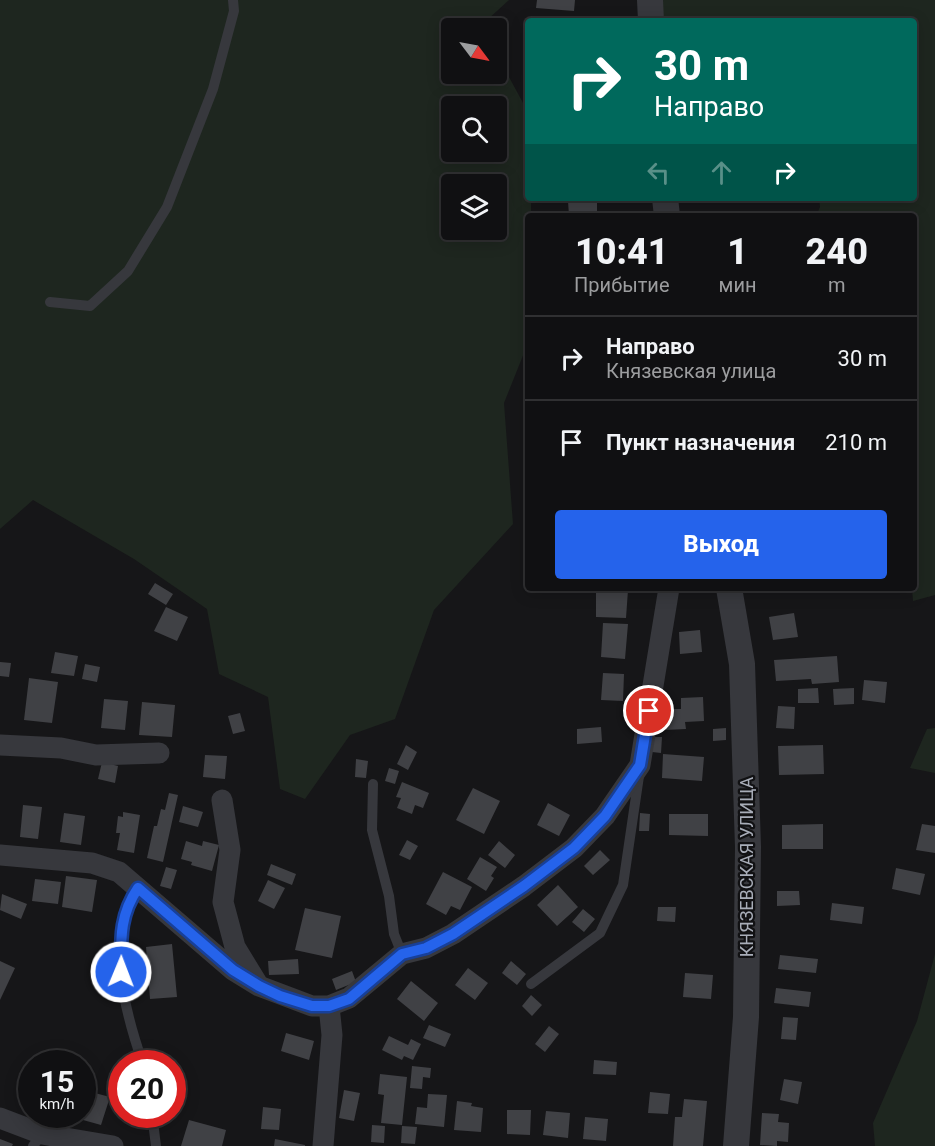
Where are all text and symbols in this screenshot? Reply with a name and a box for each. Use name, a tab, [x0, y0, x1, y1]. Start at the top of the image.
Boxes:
north arrow	[441, 18, 507, 84]
map controls	[441, 18, 507, 240]
text: 30 m	[654, 41, 749, 90]
icon: right	[555, 42, 633, 120]
text: Направо	[654, 91, 764, 123]
button: search	[441, 96, 507, 162]
icon: left	[642, 156, 675, 189]
icon: ahead	[705, 156, 738, 189]
icon: right	[768, 156, 801, 189]
button: layers	[441, 174, 507, 240]
text: 10:41	[575, 231, 669, 273]
text: 1	[727, 231, 748, 273]
text: 240	[806, 231, 868, 273]
text: Прибытие	[574, 273, 670, 297]
text: мин	[719, 273, 757, 297]
text: m	[828, 273, 846, 297]
text: Направо	[606, 334, 695, 359]
icon: right	[555, 342, 588, 375]
text: 30 m	[838, 346, 887, 371]
text: Князевская улица	[606, 359, 776, 383]
icon: arrive	[555, 426, 588, 459]
text: Пункт назначения	[606, 430, 795, 455]
text: 210 m	[825, 430, 887, 455]
button: Выход	[555, 510, 887, 579]
pin	[623, 685, 674, 736]
icon: arrive	[632, 694, 665, 727]
street label: КНЯЗЕВСКАЯ УЛИЦА	[736, 777, 757, 957]
position arrow	[89, 940, 153, 1004]
speed limit sign: 20	[108, 1050, 186, 1128]
text: 15	[40, 1064, 74, 1099]
text: km/h	[39, 1095, 75, 1113]

